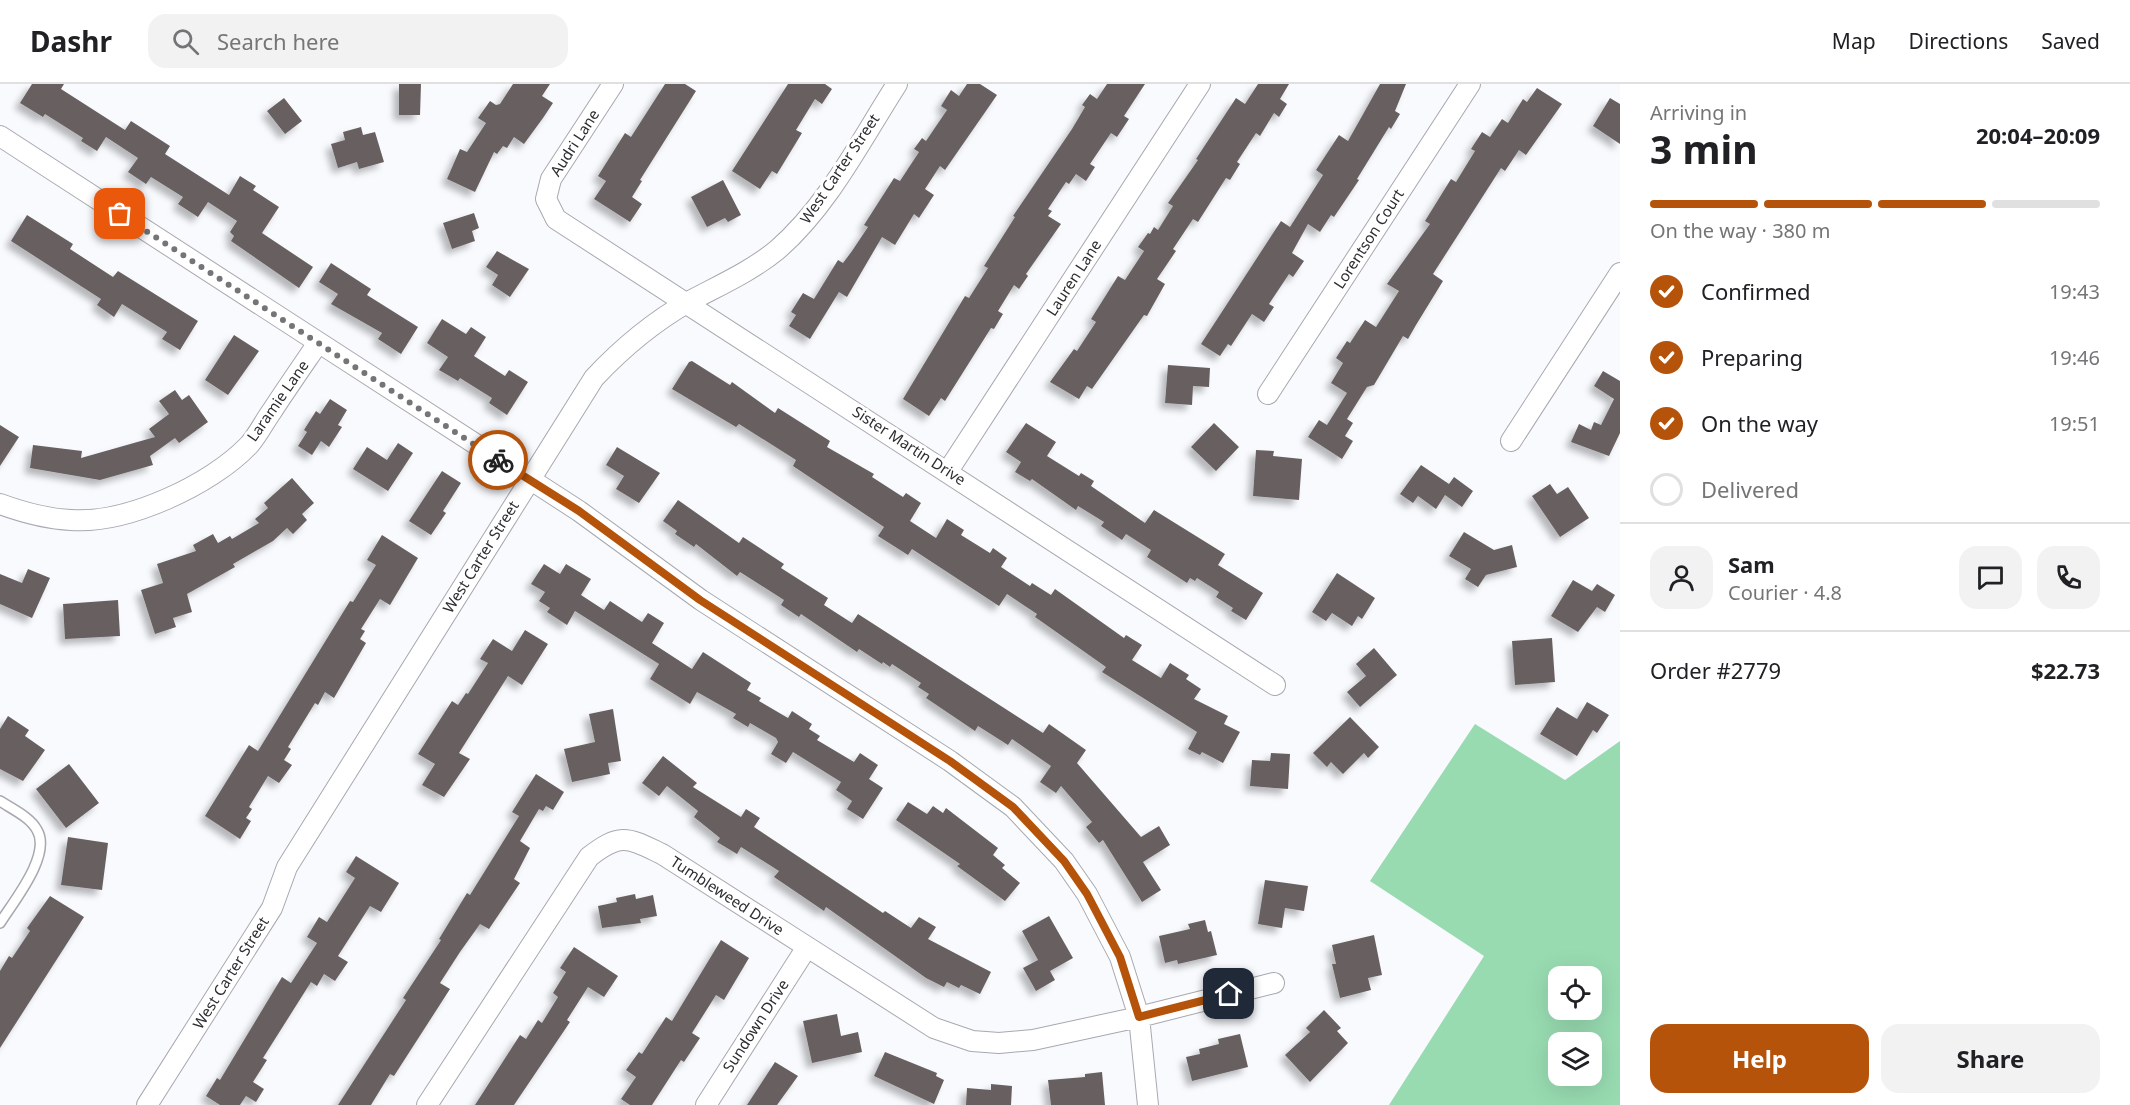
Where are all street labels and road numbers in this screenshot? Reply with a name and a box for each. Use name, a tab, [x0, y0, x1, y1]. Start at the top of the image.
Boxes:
street label: Audri Lane	[545, 105, 603, 180]
street label: West Carter Street	[795, 109, 884, 227]
street label: Lorentson Court	[1329, 184, 1408, 292]
street label: Lauren Lane	[1041, 235, 1105, 319]
street label: Laramie Lane	[242, 356, 313, 445]
street label: Sister Martin Drive	[849, 401, 970, 489]
street label: West Carter Street	[438, 496, 523, 616]
street label: Tumbleweed Drive	[667, 851, 788, 939]
street label: West Carter Street	[188, 912, 273, 1032]
street label: Sundown Drive	[718, 975, 793, 1076]

